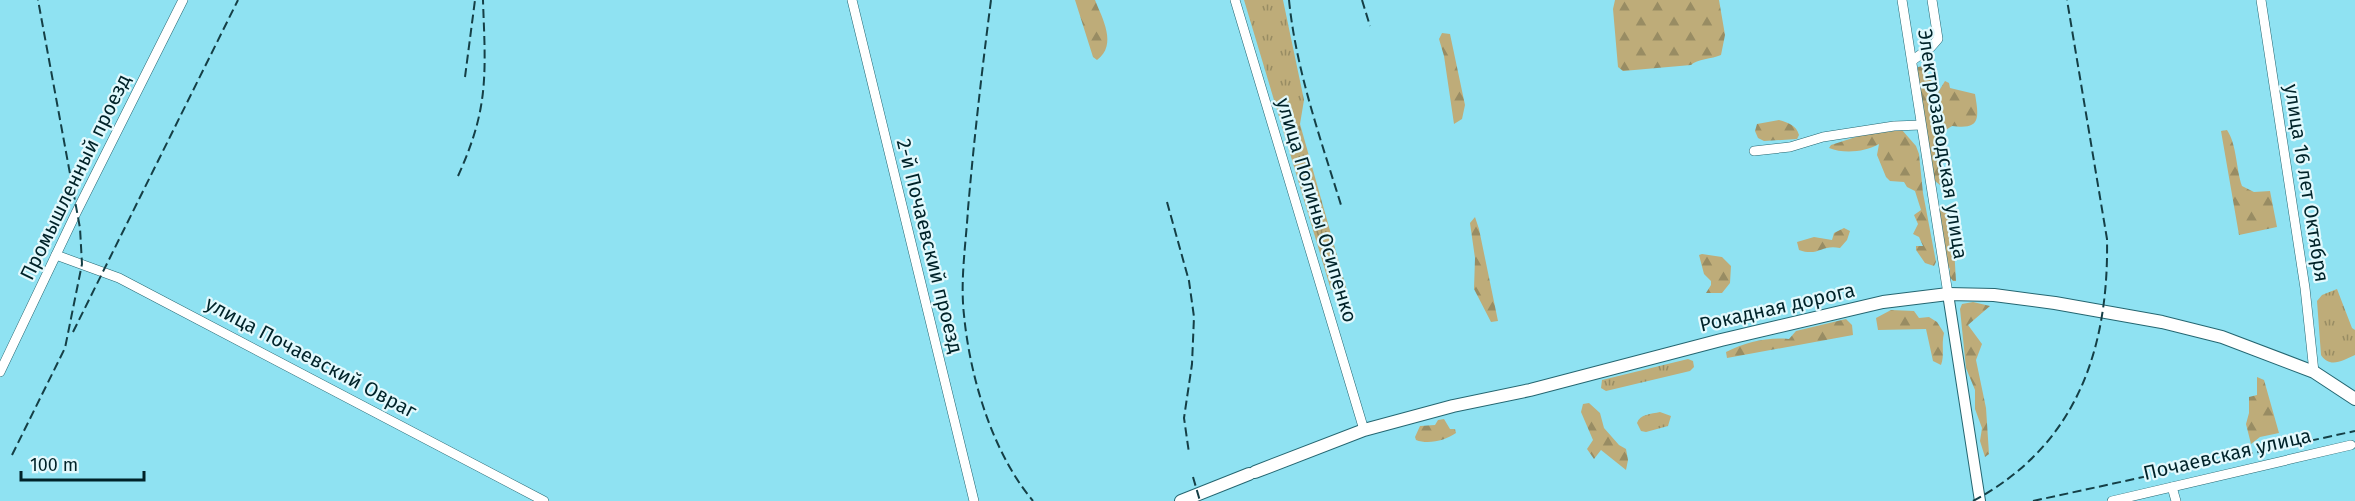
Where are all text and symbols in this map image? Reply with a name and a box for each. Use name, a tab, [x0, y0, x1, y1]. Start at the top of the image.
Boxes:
street label: Электрозаводская улица	[1913, 27, 1973, 261]
street label: Промышленный проезд	[15, 70, 135, 284]
street label: улица 16 лет Октября	[2280, 82, 2334, 284]
street label: улица Полины Осипенко	[1271, 95, 1363, 325]
street label: 2-й Почаевский проезд	[892, 136, 968, 356]
street label: Рокадная дорога	[1697, 277, 1857, 337]
street label: улица Почаевский Овраг	[201, 291, 421, 423]
street label: Почаевская улица	[2141, 423, 2313, 485]
scale bar	[21, 444, 144, 482]
text: 100 m	[30, 454, 78, 476]

